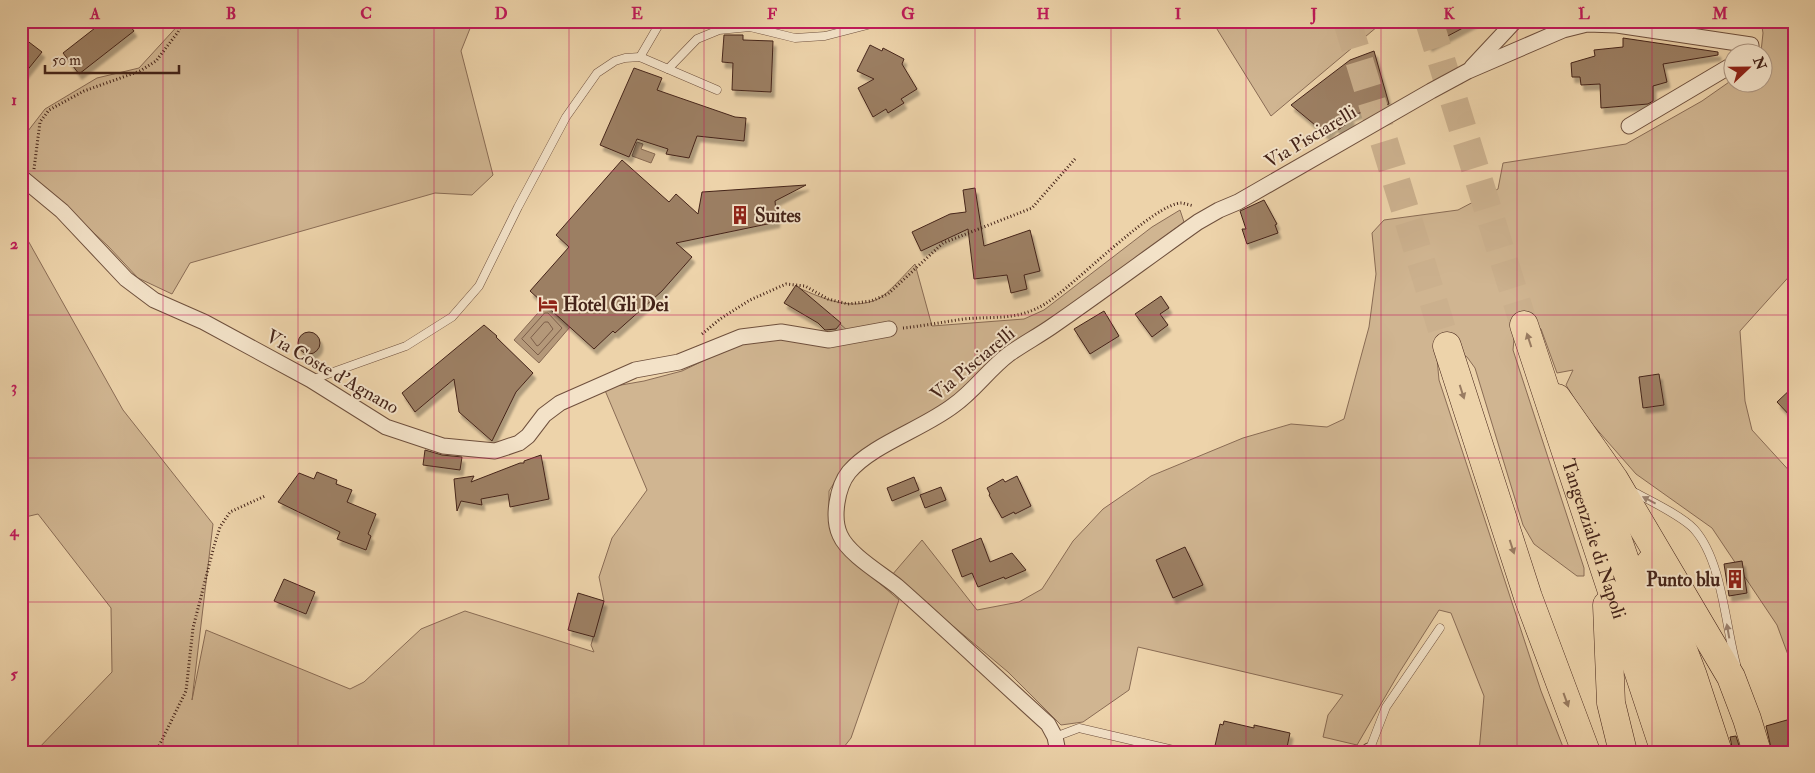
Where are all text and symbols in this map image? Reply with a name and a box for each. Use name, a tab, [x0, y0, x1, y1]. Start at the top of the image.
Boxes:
text: A	[89, 4, 101, 24]
text: B	[226, 4, 236, 24]
text: C	[360, 4, 372, 24]
text: D	[494, 4, 508, 24]
text: E	[631, 4, 643, 24]
text: F	[767, 4, 777, 24]
text: G	[901, 4, 915, 24]
text: H	[1036, 4, 1050, 24]
text: I	[1175, 4, 1182, 24]
text: J	[1310, 4, 1318, 25]
text: K	[1443, 4, 1455, 24]
text: L	[1578, 4, 1590, 24]
text: M	[1711, 4, 1728, 24]
scale bar	[45, 42, 179, 74]
north arrow	[1722, 42, 1772, 92]
text: 50 m	[52, 51, 81, 70]
text: N	[1749, 53, 1770, 73]
text: 1	[11, 90, 17, 110]
street label: Via Pisciarelli	[1260, 100, 1361, 174]
building icon: Suites	[729, 204, 751, 226]
place label: Suites	[755, 204, 801, 228]
text: 2	[10, 234, 18, 254]
hotel icon: Hotel Gli Dei	[537, 293, 559, 315]
place label: Hotel Gli Dei	[563, 293, 669, 317]
street label: Via Pisciarelli	[925, 321, 1020, 406]
street label: Via Coste d'Agnano	[262, 324, 403, 420]
one-way arrow	[1525, 332, 1533, 347]
text: 3	[11, 377, 17, 397]
one-way arrow	[1458, 385, 1466, 400]
street label: Tangenziale di Napoli	[1556, 456, 1631, 622]
one-way arrow	[1642, 496, 1656, 504]
text: 4	[9, 521, 20, 541]
one-way arrow	[1508, 540, 1516, 555]
place label: Punto blu	[1646, 568, 1720, 592]
building icon: Punto blu	[1724, 568, 1746, 590]
one-way arrow	[1723, 622, 1731, 638]
text: 5	[10, 664, 18, 684]
one-way arrow	[1562, 693, 1570, 708]

